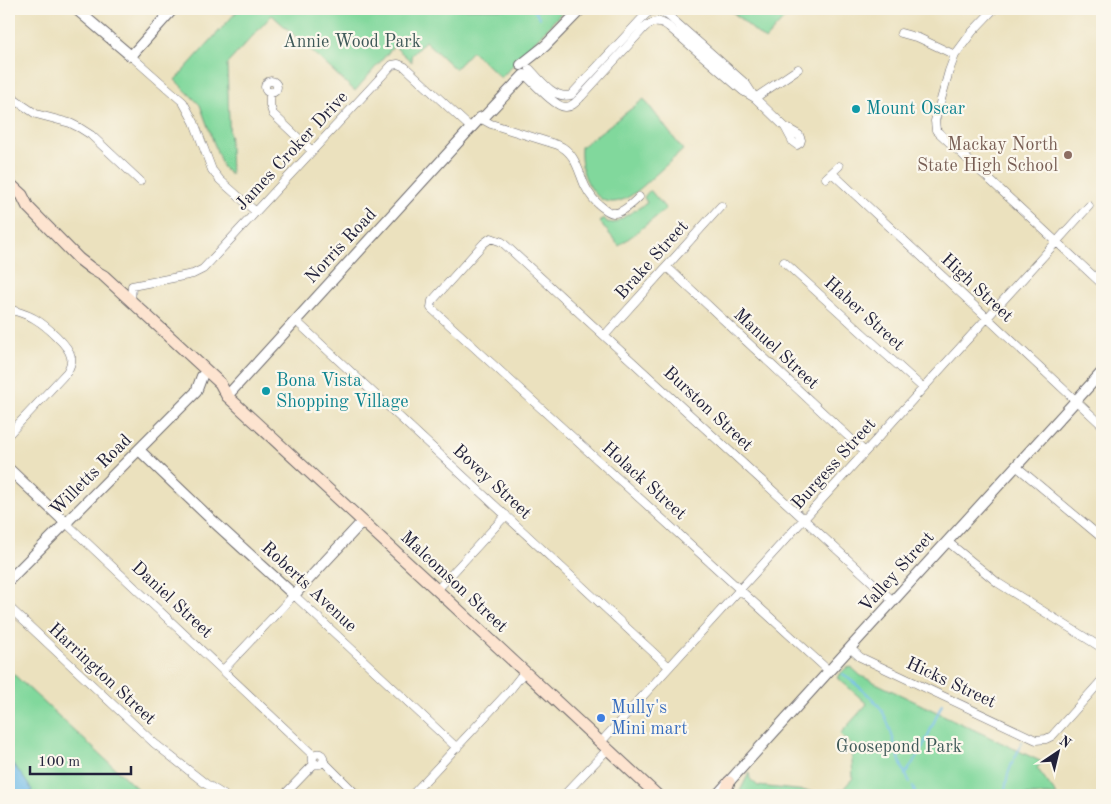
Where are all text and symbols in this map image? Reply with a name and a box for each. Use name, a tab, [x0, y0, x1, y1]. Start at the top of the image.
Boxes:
park label: Annie Wood Park	[283, 33, 421, 51]
street label: James Croker Drive	[232, 88, 352, 214]
place label: Mount Oscar	[866, 100, 966, 118]
marker: Mount Oscar	[850, 103, 862, 115]
place label: Mackay North State High School	[917, 136, 1058, 175]
marker: Mackay North State High School	[1062, 149, 1074, 161]
street label: Norris Road	[302, 205, 380, 287]
street label: Brake Street	[612, 217, 692, 303]
street label: High Street	[937, 250, 1017, 326]
street label: Haber Street	[821, 274, 907, 354]
street label: Manuel Street	[730, 305, 822, 393]
street label: Burston Street	[660, 363, 756, 455]
place label: Bona Vista Shopping Village	[276, 372, 408, 411]
marker: Bona Vista Shopping Village	[260, 385, 272, 397]
street label: Burgess Street	[789, 415, 879, 513]
street label: Willetts Road	[47, 431, 135, 519]
street label: Holack Street	[598, 439, 690, 523]
street label: Bovey Street	[449, 441, 535, 523]
street label: Malcomson Street	[397, 528, 511, 636]
street label: Valley Street	[856, 528, 938, 616]
street label: Roberts Avenue	[258, 538, 360, 636]
street label: Daniel Street	[128, 558, 216, 642]
street label: Harrington Street	[45, 620, 159, 728]
street label: Hicks Street	[903, 654, 999, 712]
place label: Mully's Mini mart	[611, 699, 687, 738]
marker: Mully's Mini mart	[595, 712, 607, 724]
north arrow	[1034, 726, 1084, 776]
text: N	[1056, 733, 1074, 751]
park label: Goosepond Park	[836, 738, 962, 756]
scale bar	[30, 744, 131, 776]
text: 100 m	[38, 755, 80, 770]

